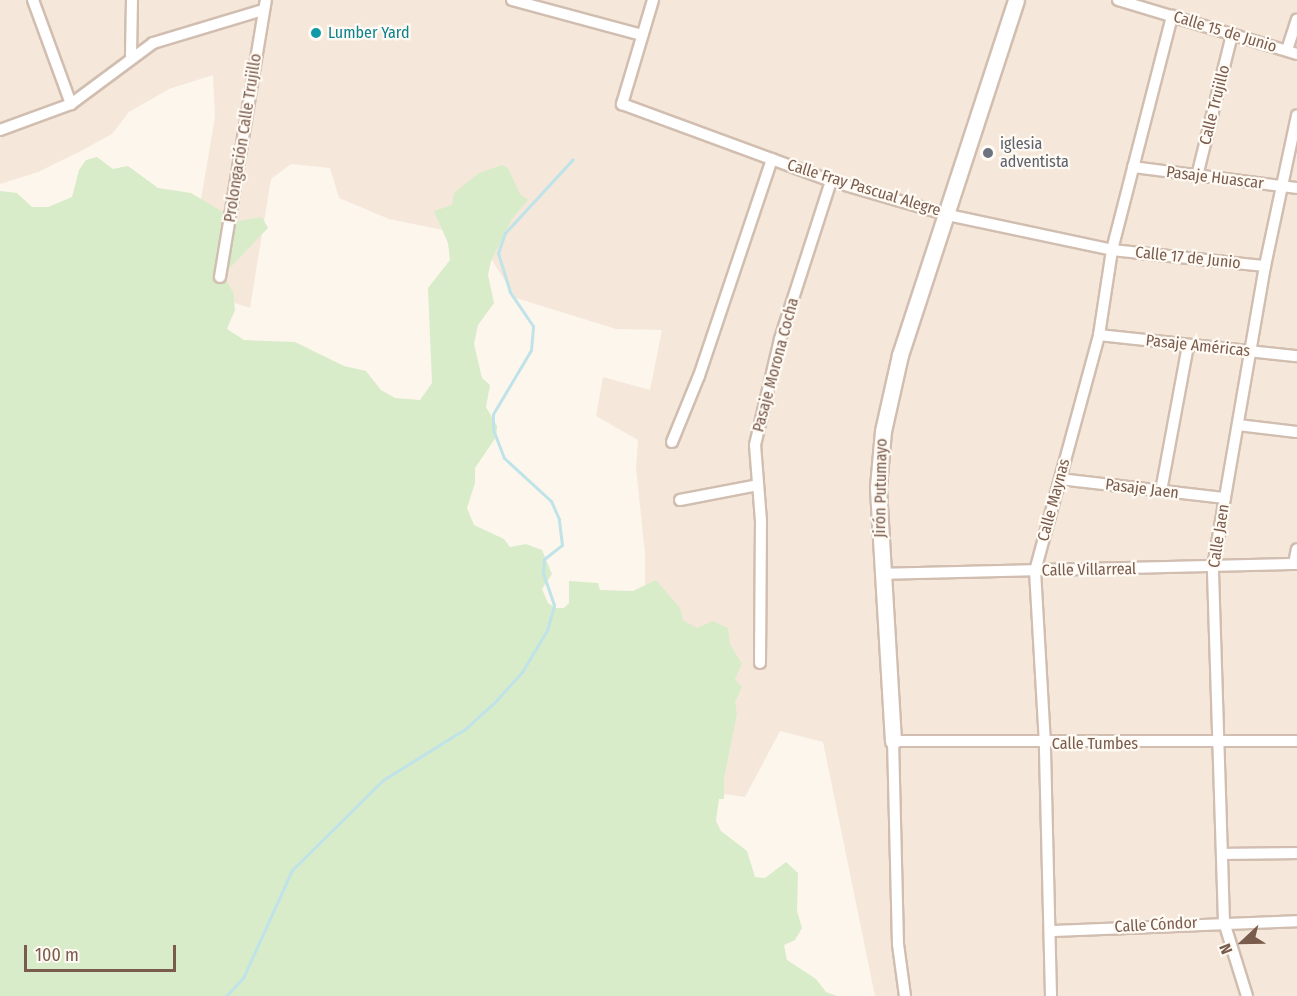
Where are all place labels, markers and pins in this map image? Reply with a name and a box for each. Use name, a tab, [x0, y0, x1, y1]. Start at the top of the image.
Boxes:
place label: Lumber Yard	[328, 23, 410, 43]
marker: Lumber Yard	[309, 26, 323, 40]
place label: iglesia adventista	[1000, 134, 1069, 172]
marker: iglesia adventista	[981, 146, 995, 160]

